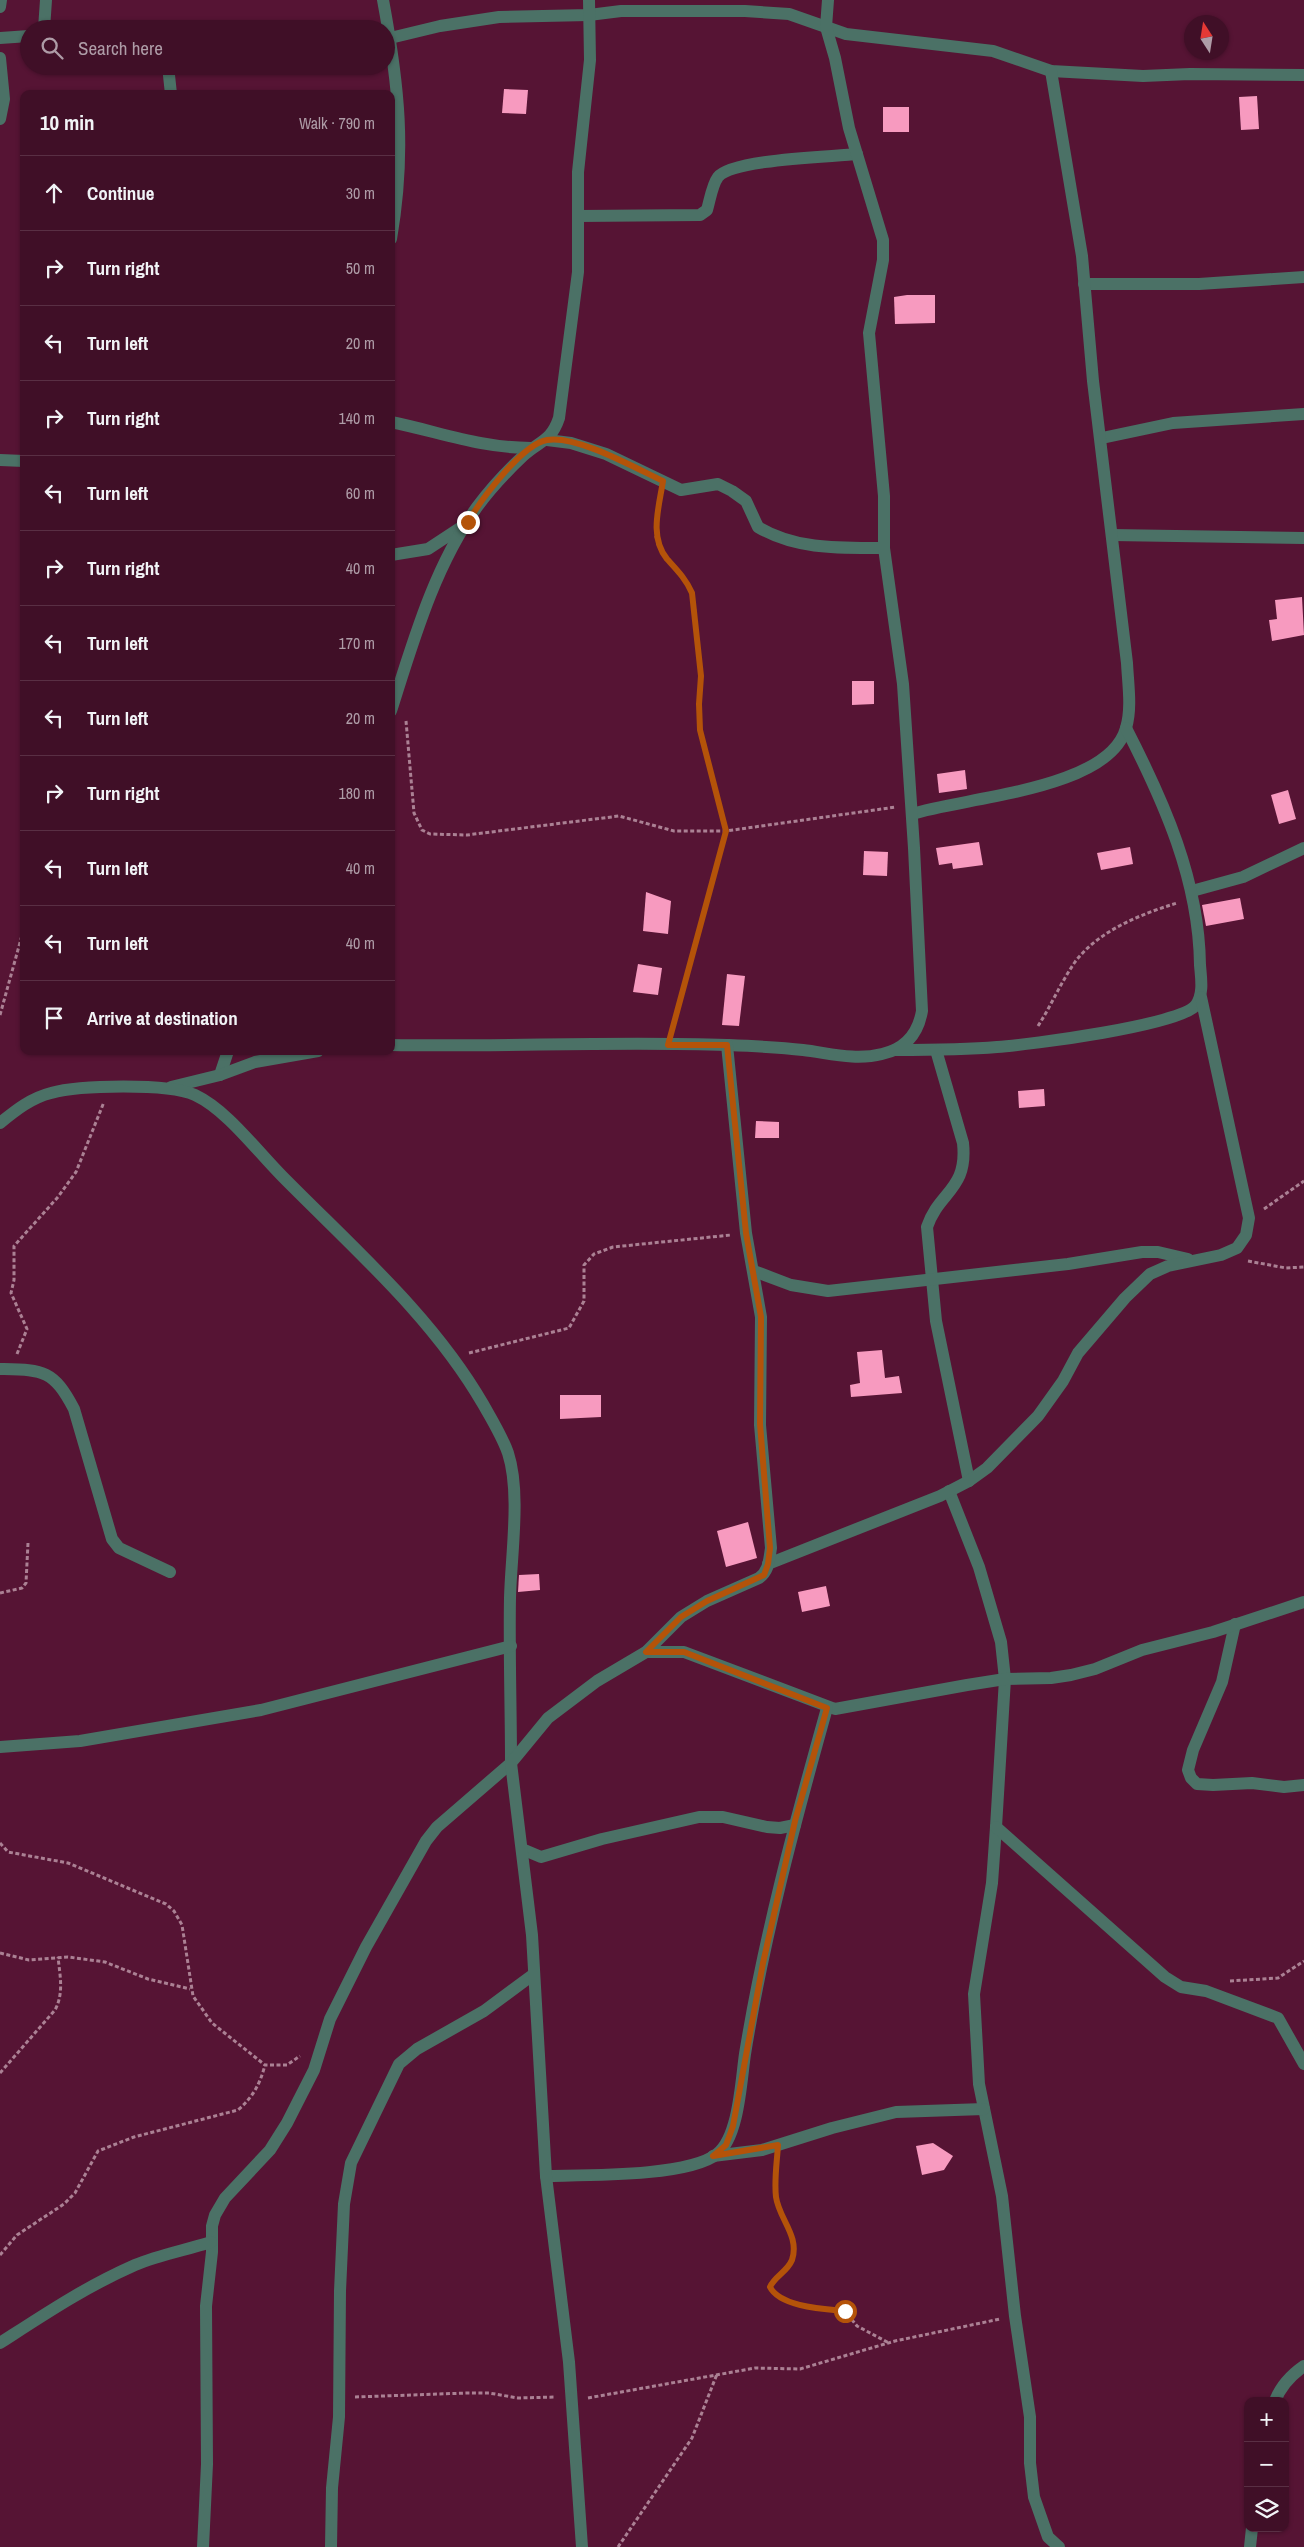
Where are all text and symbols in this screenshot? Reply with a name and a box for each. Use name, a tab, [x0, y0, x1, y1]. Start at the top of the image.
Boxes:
north arrow	[1184, 15, 1229, 60]
search box	[20, 20, 395, 75]
icon: search	[38, 34, 66, 62]
text: Search here	[78, 35, 163, 61]
text: 10 min	[40, 108, 95, 137]
text: Walk · 790 m	[299, 112, 375, 134]
icon: ahead	[40, 179, 68, 207]
text: Continue	[87, 180, 155, 206]
text: 30 m	[346, 182, 375, 204]
icon: right	[40, 254, 68, 282]
text: Turn right	[87, 255, 159, 281]
text: 50 m	[346, 257, 375, 279]
icon: left	[40, 329, 68, 357]
text: Turn left	[87, 330, 148, 356]
text: 20 m	[346, 332, 375, 354]
icon: right	[40, 404, 68, 432]
text: Turn right	[87, 405, 159, 431]
text: 140 m	[339, 407, 375, 429]
icon: left	[40, 479, 68, 507]
text: Turn left	[87, 480, 148, 506]
text: 60 m	[346, 482, 375, 504]
route end	[457, 511, 480, 534]
icon: right	[40, 554, 68, 582]
text: Turn right	[87, 555, 159, 581]
text: 40 m	[346, 557, 375, 579]
icon: left	[40, 629, 68, 657]
text: Turn left	[87, 630, 148, 656]
text: 170 m	[339, 632, 375, 654]
icon: left	[40, 704, 68, 732]
text: Turn left	[87, 705, 148, 731]
text: 20 m	[346, 707, 375, 729]
icon: right	[40, 779, 68, 807]
text: Turn right	[87, 780, 159, 806]
text: 180 m	[339, 782, 375, 804]
icon: left	[40, 854, 68, 882]
text: Turn left	[87, 855, 148, 881]
text: 40 m	[346, 857, 375, 879]
icon: left	[40, 929, 68, 957]
text: Turn left	[87, 930, 148, 956]
text: 40 m	[346, 932, 375, 954]
icon: arrive	[40, 1004, 68, 1032]
text: Arrive at destination	[87, 1005, 238, 1031]
route start	[834, 2300, 857, 2323]
map controls	[1244, 2397, 1289, 2532]
button: +	[1244, 2397, 1289, 2442]
button: −	[1244, 2442, 1289, 2487]
button: layers	[1244, 2487, 1289, 2532]

